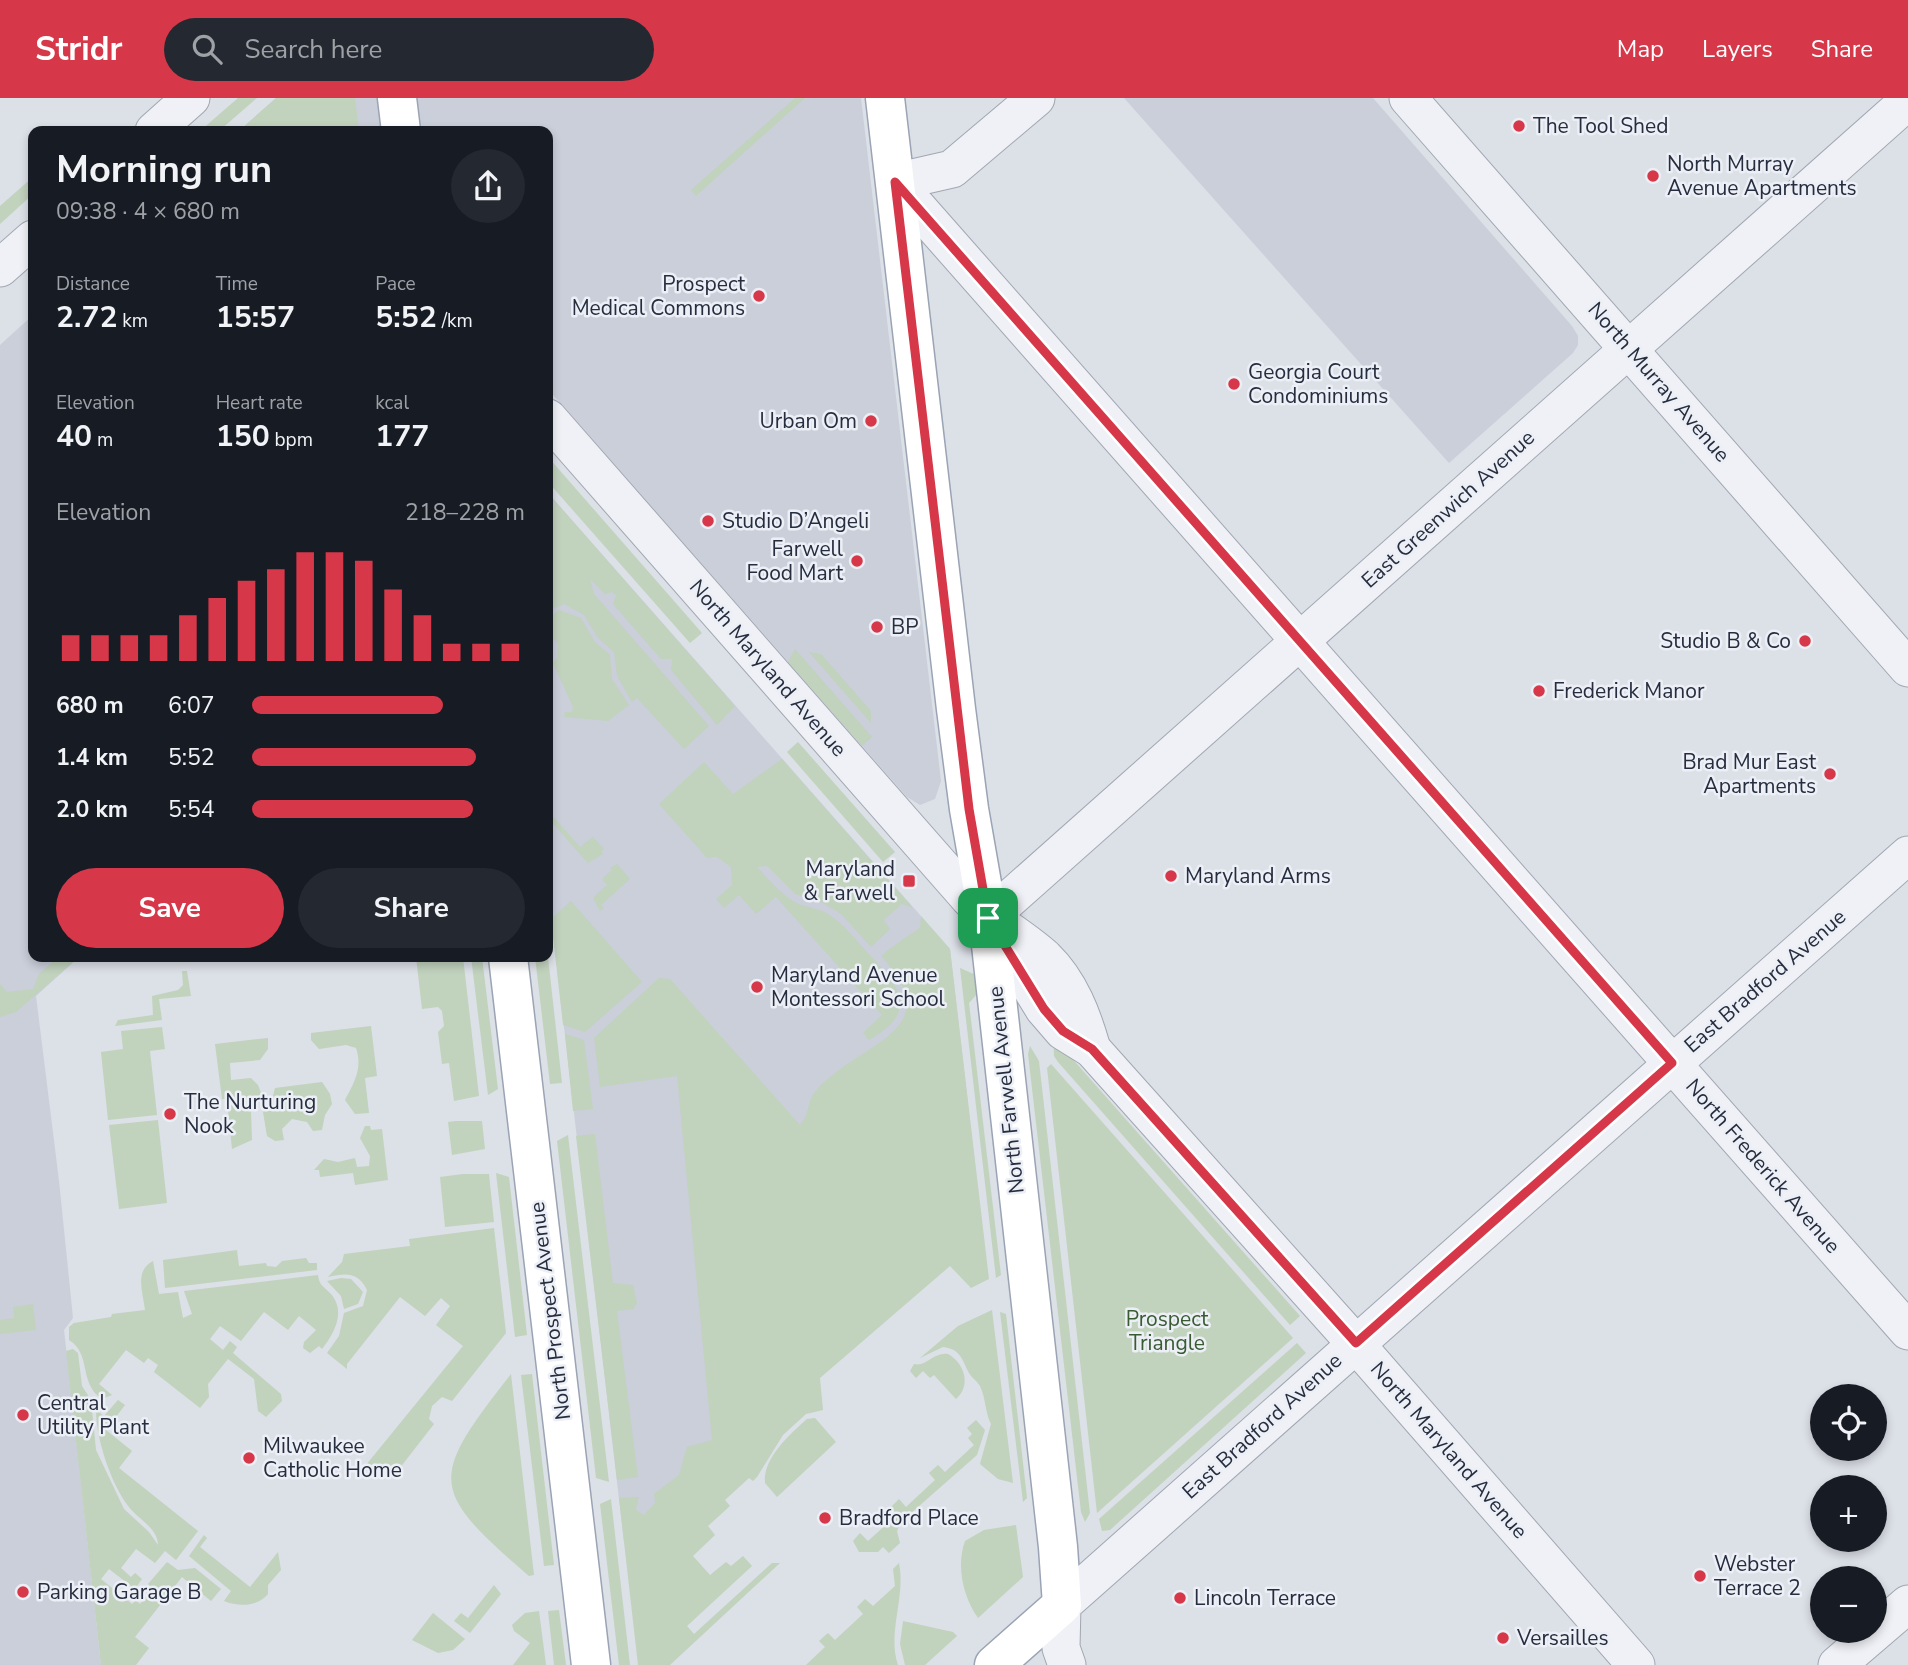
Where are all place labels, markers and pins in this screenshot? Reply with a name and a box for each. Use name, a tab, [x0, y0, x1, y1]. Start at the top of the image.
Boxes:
place label: The Tool Shed	[1533, 112, 1668, 140]
marker: The Tool Shed	[1511, 118, 1527, 134]
place label: North Murray Avenue Apartments	[1667, 150, 1857, 202]
marker: North Murray Avenue Apartments	[1645, 168, 1661, 184]
place label: Prospect Medical Commons	[572, 270, 746, 322]
marker: Prospect Medical Commons	[751, 288, 767, 304]
place label: Georgia Court Condominiums	[1248, 358, 1388, 410]
marker: Georgia Court Condominiums	[1226, 376, 1242, 392]
place label: Urban Om	[759, 407, 857, 435]
marker: Urban Om	[863, 413, 879, 429]
place label: Studio D’Angeli	[722, 507, 869, 535]
marker: Studio D’Angeli	[700, 513, 716, 529]
place label: Farwell Food Mart	[746, 535, 844, 587]
marker: Farwell Food Mart	[849, 553, 865, 569]
place label: BP	[891, 613, 919, 641]
marker: BP	[869, 619, 885, 635]
place label: Studio B & Co	[1660, 627, 1791, 655]
marker: Studio B & Co	[1797, 633, 1813, 649]
place label: Frederick Manor	[1553, 677, 1705, 705]
marker: Frederick Manor	[1531, 683, 1547, 699]
place label: Brad Mur East Apartments	[1682, 748, 1817, 800]
marker: Brad Mur East Apartments	[1822, 766, 1838, 782]
place label: Maryland & Farwell	[804, 855, 896, 907]
place label: Maryland Arms	[1185, 862, 1331, 890]
marker: Maryland Arms	[1163, 868, 1179, 884]
marker: Maryland & Farwell	[901, 873, 917, 889]
pin	[958, 888, 1018, 948]
place label: Maryland Avenue Montessori School	[771, 961, 946, 1013]
marker: Maryland Avenue Montessori School	[749, 979, 765, 995]
place label: The Nurturing Nook	[184, 1088, 316, 1140]
marker: The Nurturing Nook	[162, 1106, 178, 1122]
place label: Central Utility Plant	[37, 1389, 150, 1441]
marker: Central Utility Plant	[15, 1407, 31, 1423]
place label: Milwaukee Catholic Home	[263, 1432, 402, 1484]
marker: Milwaukee Catholic Home	[241, 1450, 257, 1466]
place label: Bradford Place	[839, 1504, 979, 1532]
marker: Bradford Place	[817, 1510, 833, 1526]
place label: Webster Terrace 2	[1714, 1550, 1801, 1602]
marker: Webster Terrace 2	[1692, 1568, 1708, 1584]
place label: Parking Garage B	[37, 1578, 201, 1606]
marker: Parking Garage B	[15, 1584, 31, 1600]
place label: Lincoln Terrace	[1194, 1584, 1336, 1612]
marker: Lincoln Terrace	[1172, 1590, 1188, 1606]
place label: Versailles	[1516, 1624, 1609, 1652]
marker: Versailles	[1495, 1630, 1511, 1646]

